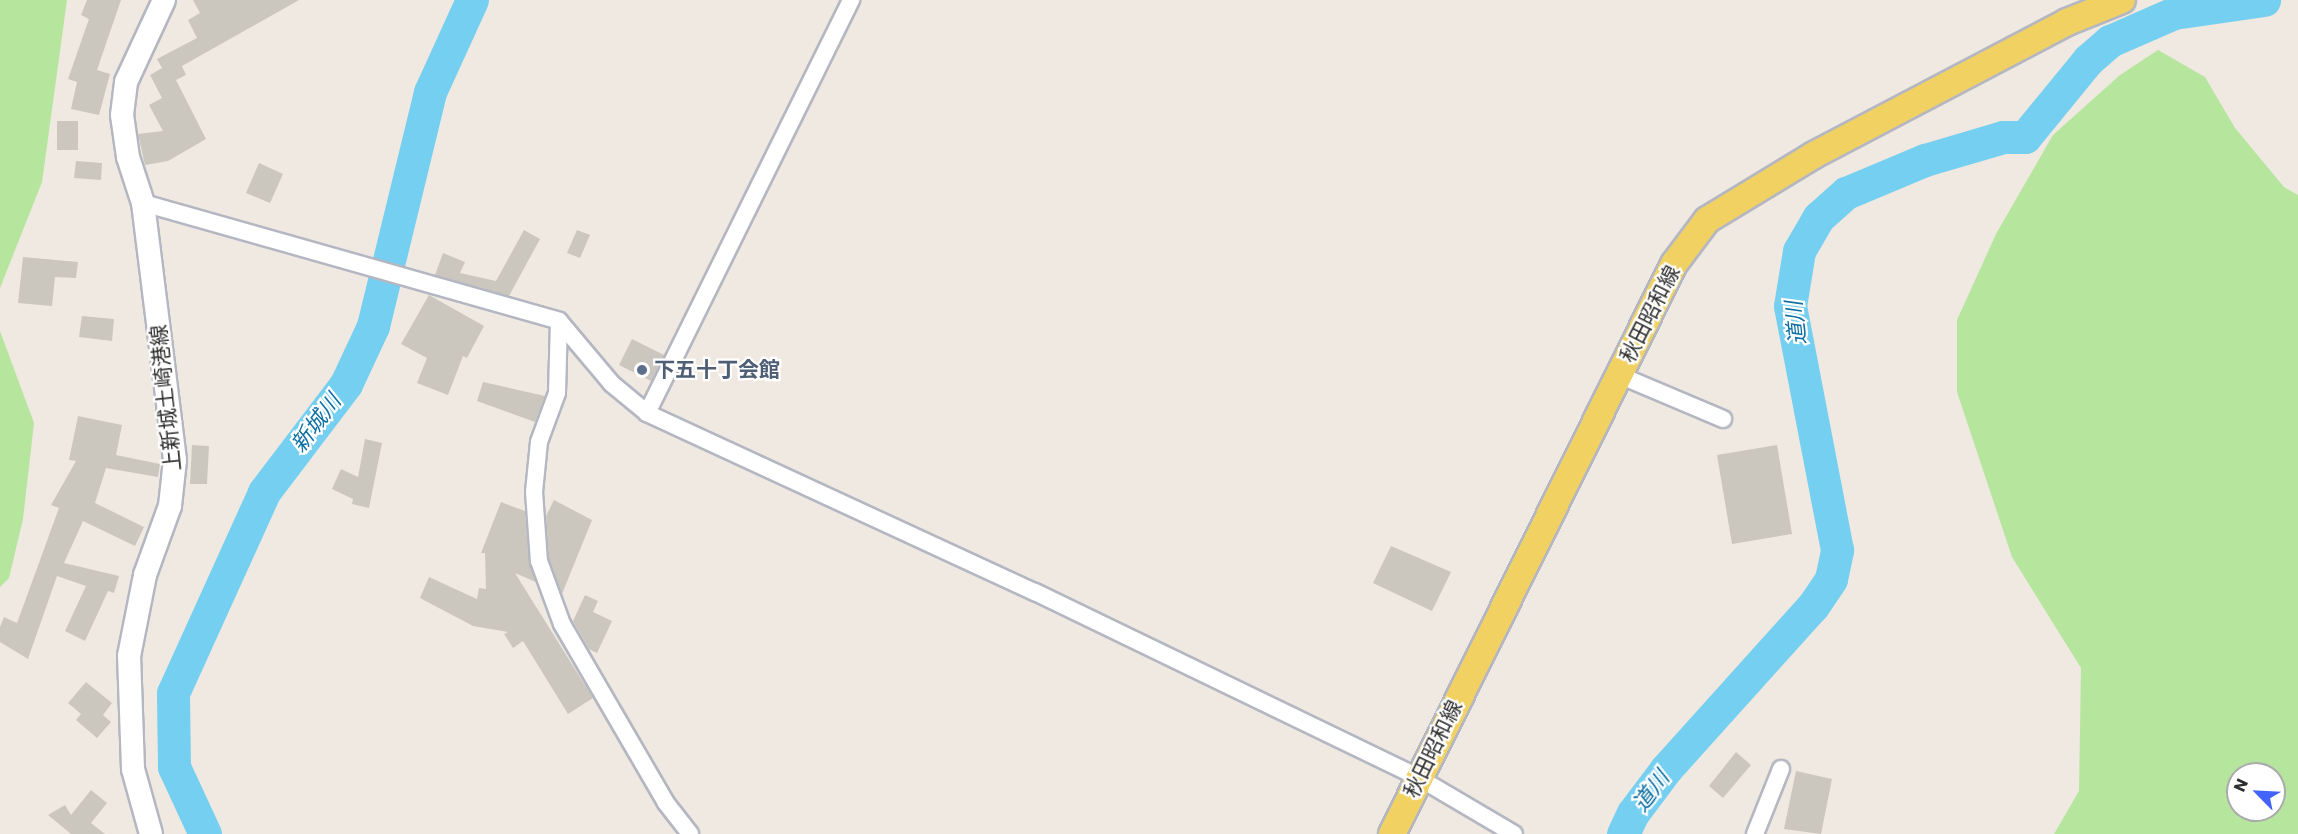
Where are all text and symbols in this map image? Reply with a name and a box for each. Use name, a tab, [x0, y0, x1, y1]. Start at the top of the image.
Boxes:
street label: 秋田昭和線	[1615, 262, 1685, 366]
water label: 道川	[1781, 300, 1811, 346]
street label: 上新城土崎港線	[146, 324, 186, 472]
place label: 下五十丁会館	[654, 357, 780, 383]
marker: 下五十丁会館	[635, 363, 649, 377]
water label: 新城川	[286, 389, 346, 457]
street label: 秋田昭和線	[1399, 696, 1467, 802]
north arrow	[2226, 762, 2286, 822]
water label: 道川	[1627, 765, 1675, 817]
text: N	[2228, 775, 2254, 795]

